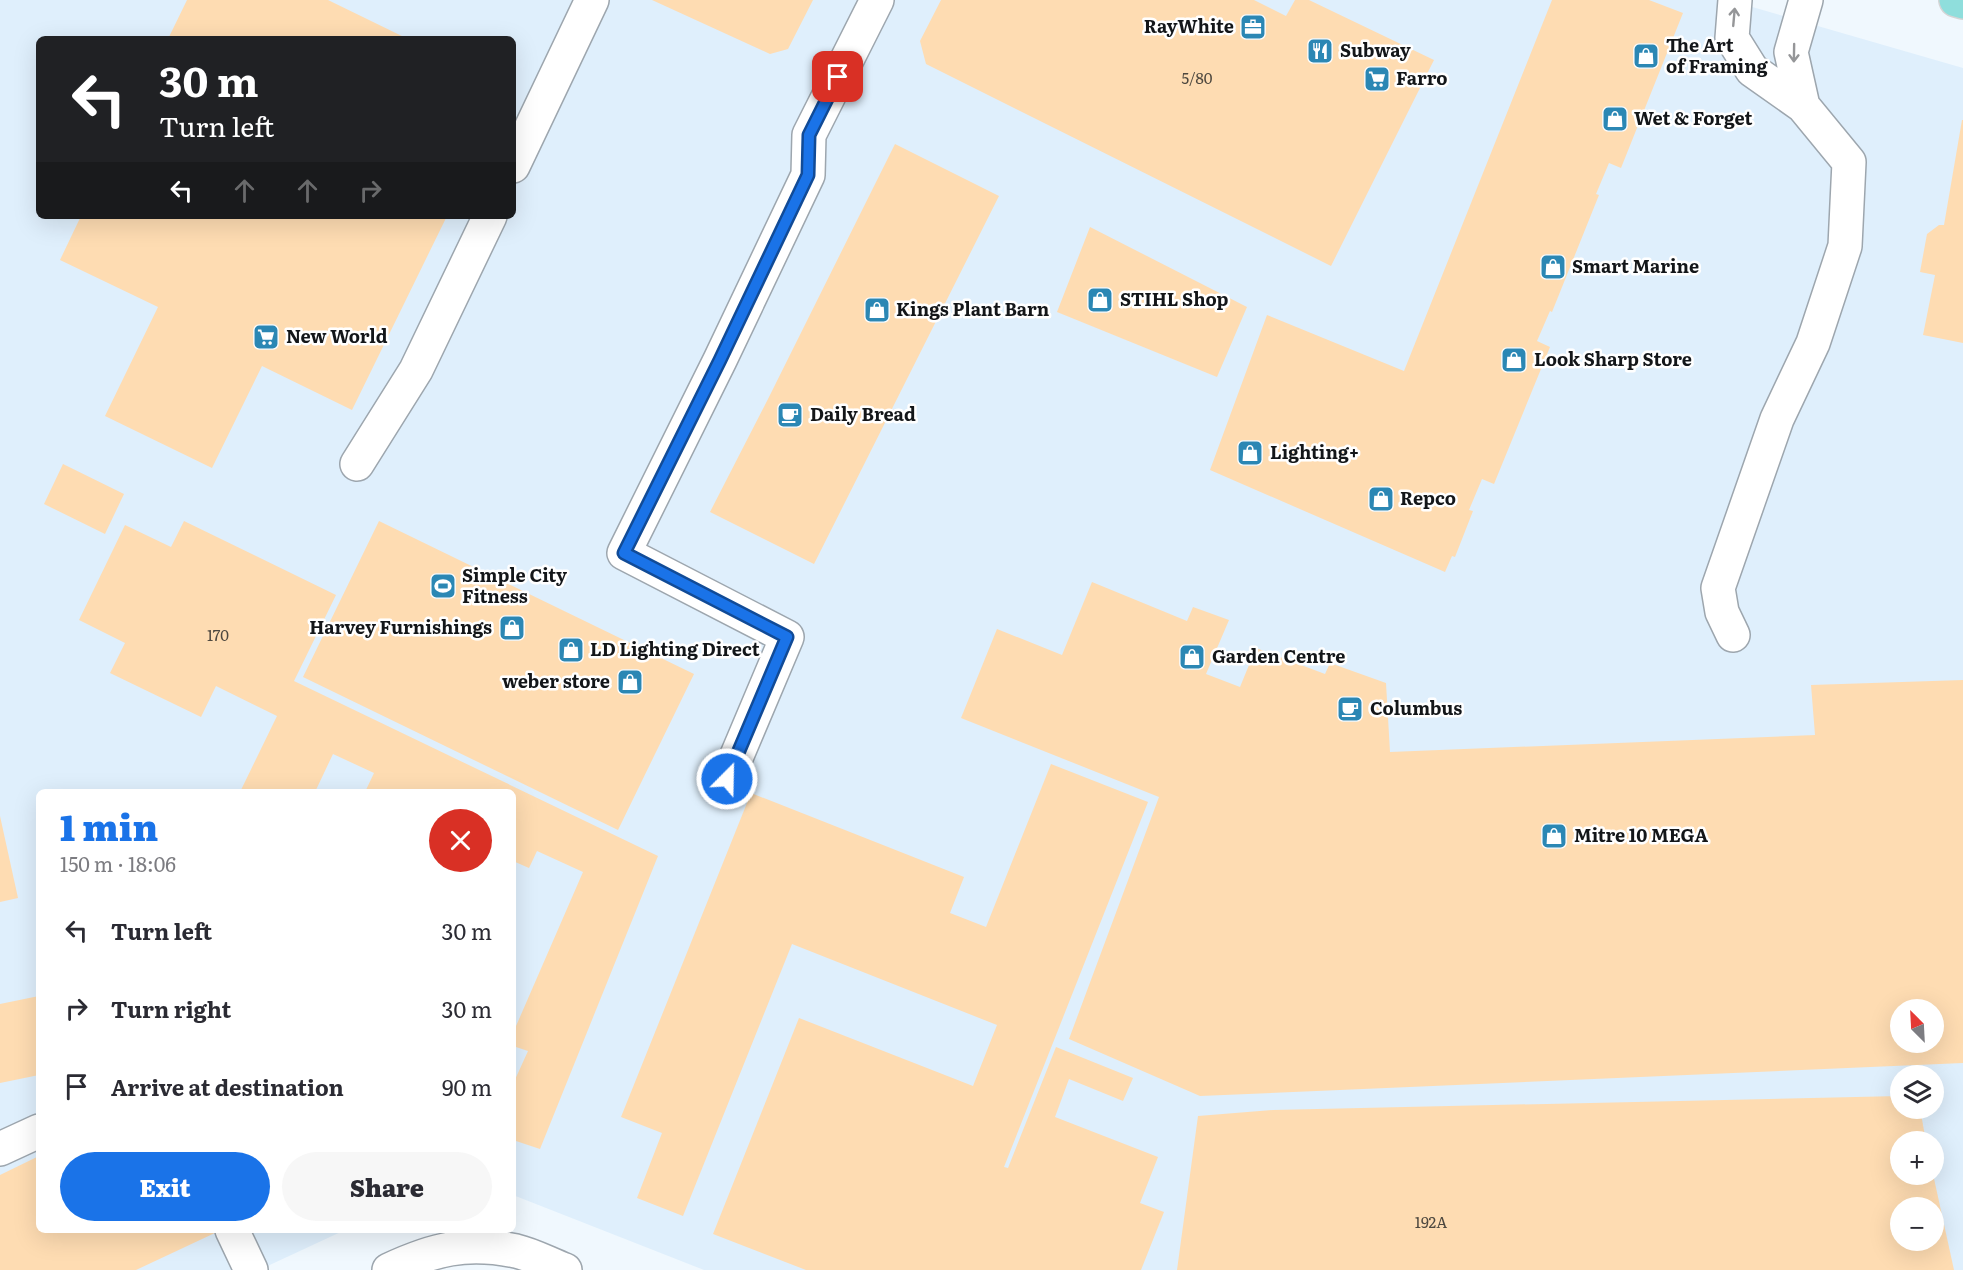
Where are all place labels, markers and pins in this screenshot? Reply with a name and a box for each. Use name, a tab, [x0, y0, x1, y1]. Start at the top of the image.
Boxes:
place label: RayWhite	[1144, 12, 1234, 39]
office icon: RayWhite	[1238, 12, 1268, 42]
place label: The Art of Framing	[1666, 31, 1769, 79]
restaurant icon: Subway	[1305, 36, 1335, 66]
place label: Subway	[1340, 36, 1411, 63]
shop icon: The Art of Framing	[1631, 41, 1661, 71]
pin	[812, 51, 863, 102]
supermarket icon: Farro	[1362, 64, 1392, 94]
place label: Farro	[1396, 64, 1447, 91]
shop icon: Wet & Forget	[1600, 104, 1630, 134]
place label: Wet & Forget	[1634, 104, 1752, 131]
shop icon: Smart Marine	[1538, 252, 1568, 282]
place label: Smart Marine	[1572, 252, 1699, 279]
shop icon: STIHL Shop	[1085, 285, 1115, 315]
place label: STIHL Shop	[1120, 285, 1229, 312]
shop icon: Kings Plant Barn	[862, 295, 892, 325]
place label: Kings Plant Barn	[896, 295, 1050, 322]
supermarket icon: New World	[251, 322, 281, 352]
place label: New World	[286, 322, 388, 349]
shop icon: Look Sharp Store	[1499, 345, 1529, 375]
place label: Look Sharp Store	[1534, 345, 1692, 372]
cafe icon: Daily Bread	[775, 400, 805, 430]
place label: Daily Bread	[810, 400, 916, 427]
shop icon: Lighting+	[1235, 438, 1265, 468]
place label: Lighting+	[1270, 438, 1359, 465]
shop icon: Repco	[1366, 484, 1396, 514]
place label: Repco	[1400, 484, 1456, 511]
place label: Simple City Fitness	[462, 561, 567, 609]
sports icon: Simple City Fitness	[428, 571, 458, 601]
place label: Harvey Furnishings	[309, 613, 492, 640]
shop icon: Harvey Furnishings	[497, 613, 527, 643]
shop icon: LD Lighting Direct	[556, 635, 586, 665]
place label: LD Lighting Direct	[590, 635, 760, 662]
shop icon: Garden Centre	[1177, 642, 1207, 672]
place label: Garden Centre	[1212, 642, 1345, 669]
place label: weber store	[502, 667, 610, 694]
shop icon: weber store	[615, 667, 645, 697]
cafe icon: Columbus	[1335, 694, 1365, 724]
place label: Columbus	[1370, 694, 1462, 721]
shop icon: Mitre 10 MEGA	[1539, 821, 1569, 851]
place label: Mitre 10 MEGA	[1574, 821, 1708, 848]

